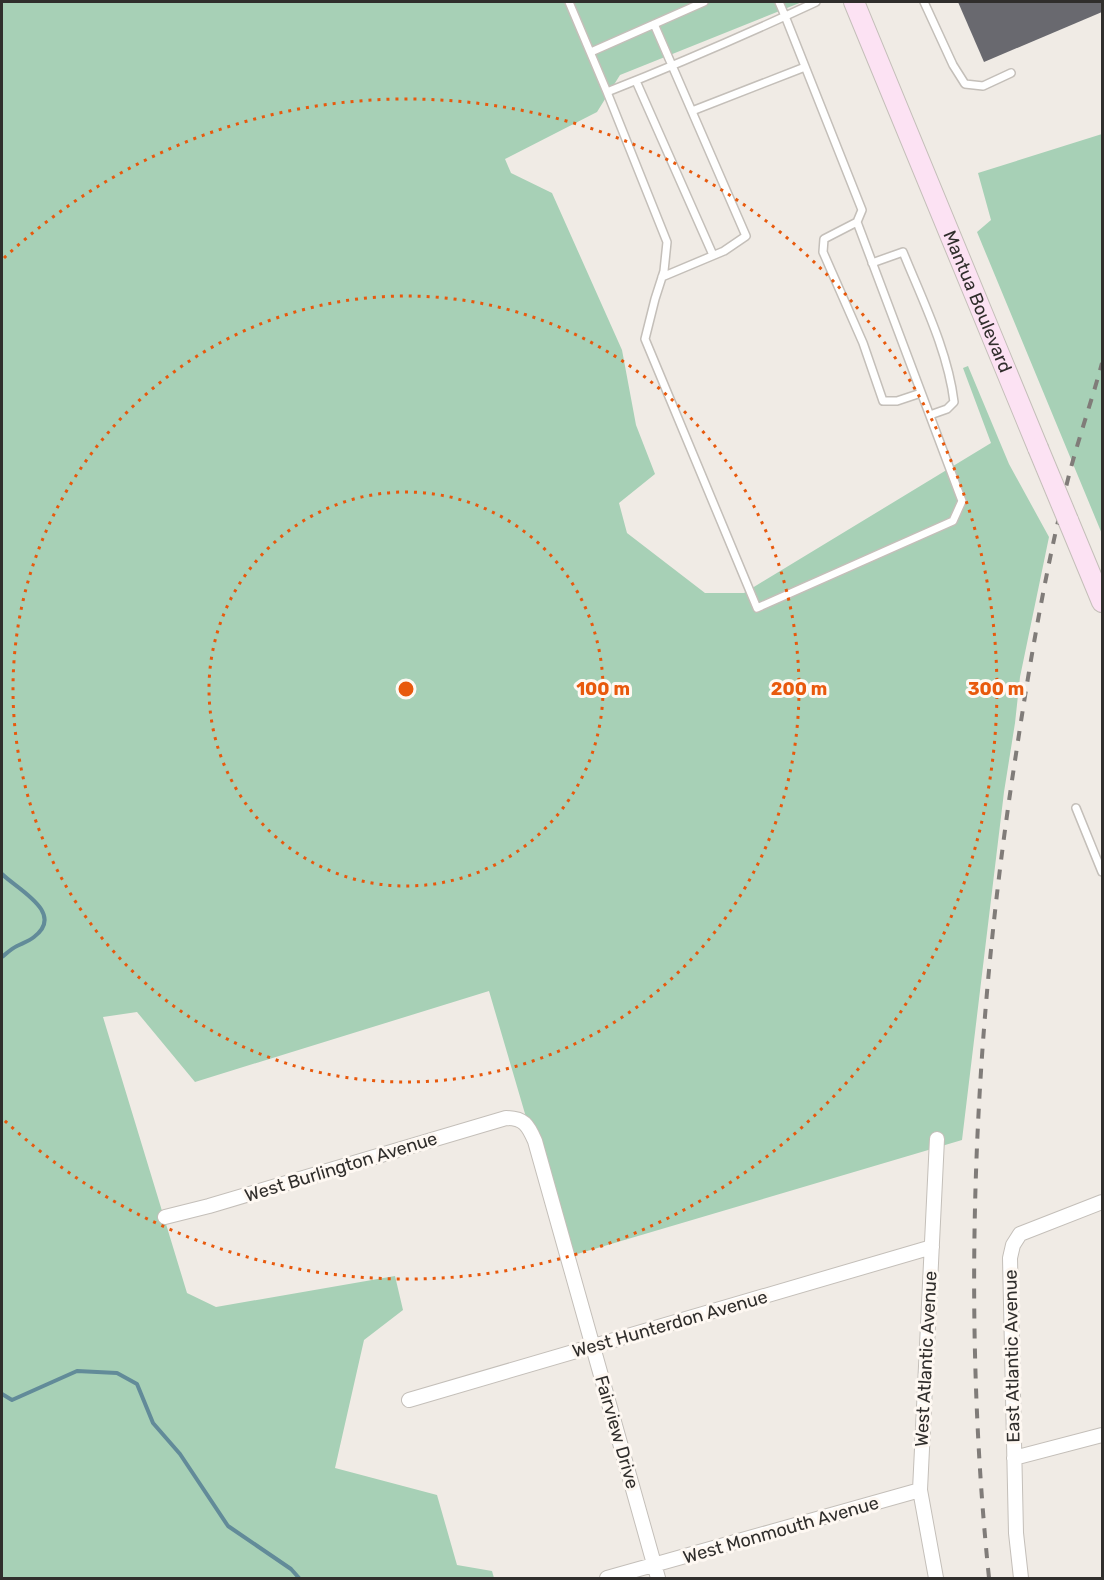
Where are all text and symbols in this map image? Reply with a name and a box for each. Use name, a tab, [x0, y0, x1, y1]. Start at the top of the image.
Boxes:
street label: Mantua Boulevard	[938, 227, 1017, 376]
text: 100 m	[576, 678, 630, 700]
text: 200 m	[771, 678, 827, 700]
text: 300 m	[968, 678, 1024, 700]
centre of rings	[396, 679, 416, 699]
street label: West Burlington Avenue	[242, 1127, 440, 1207]
street label: East Atlantic Avenue	[999, 1269, 1025, 1443]
street label: West Atlantic Avenue	[910, 1270, 942, 1448]
street label: West Hunterdon Avenue	[570, 1286, 770, 1362]
street label: Fairview Drive	[590, 1373, 644, 1491]
street label: West Monmouth Avenue	[681, 1492, 881, 1568]

